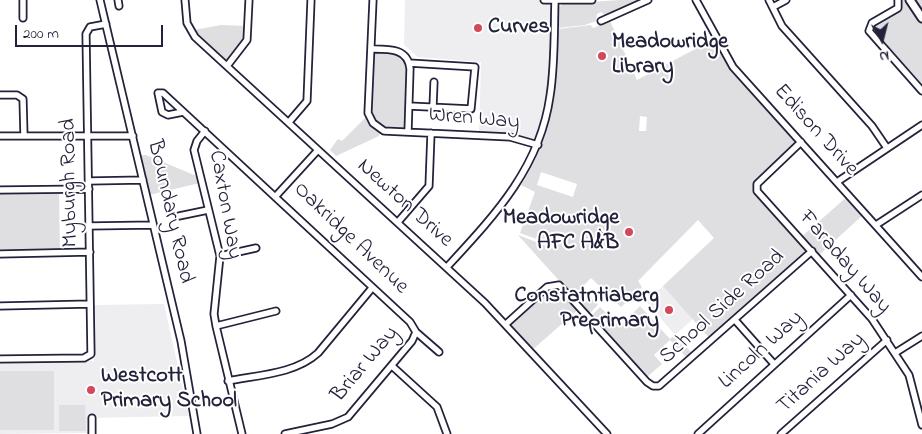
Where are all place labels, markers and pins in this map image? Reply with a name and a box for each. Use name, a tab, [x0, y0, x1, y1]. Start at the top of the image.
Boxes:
place label: Curves	[488, 15, 550, 41]
marker: Curves	[472, 22, 484, 34]
place label: Meadowridge Library	[612, 30, 728, 81]
marker: Meadowridge Library	[596, 50, 608, 62]
place label: Meadowridge AFC A&B	[503, 206, 619, 258]
marker: Meadowridge AFC A&B	[623, 226, 635, 238]
place label: Constatntiaberg Preprimary	[515, 284, 659, 336]
marker: Constatntiaberg Preprimary	[663, 304, 675, 316]
place label: Westcott Primary School	[101, 364, 237, 416]
marker: Westcott Primary School	[85, 384, 97, 396]

